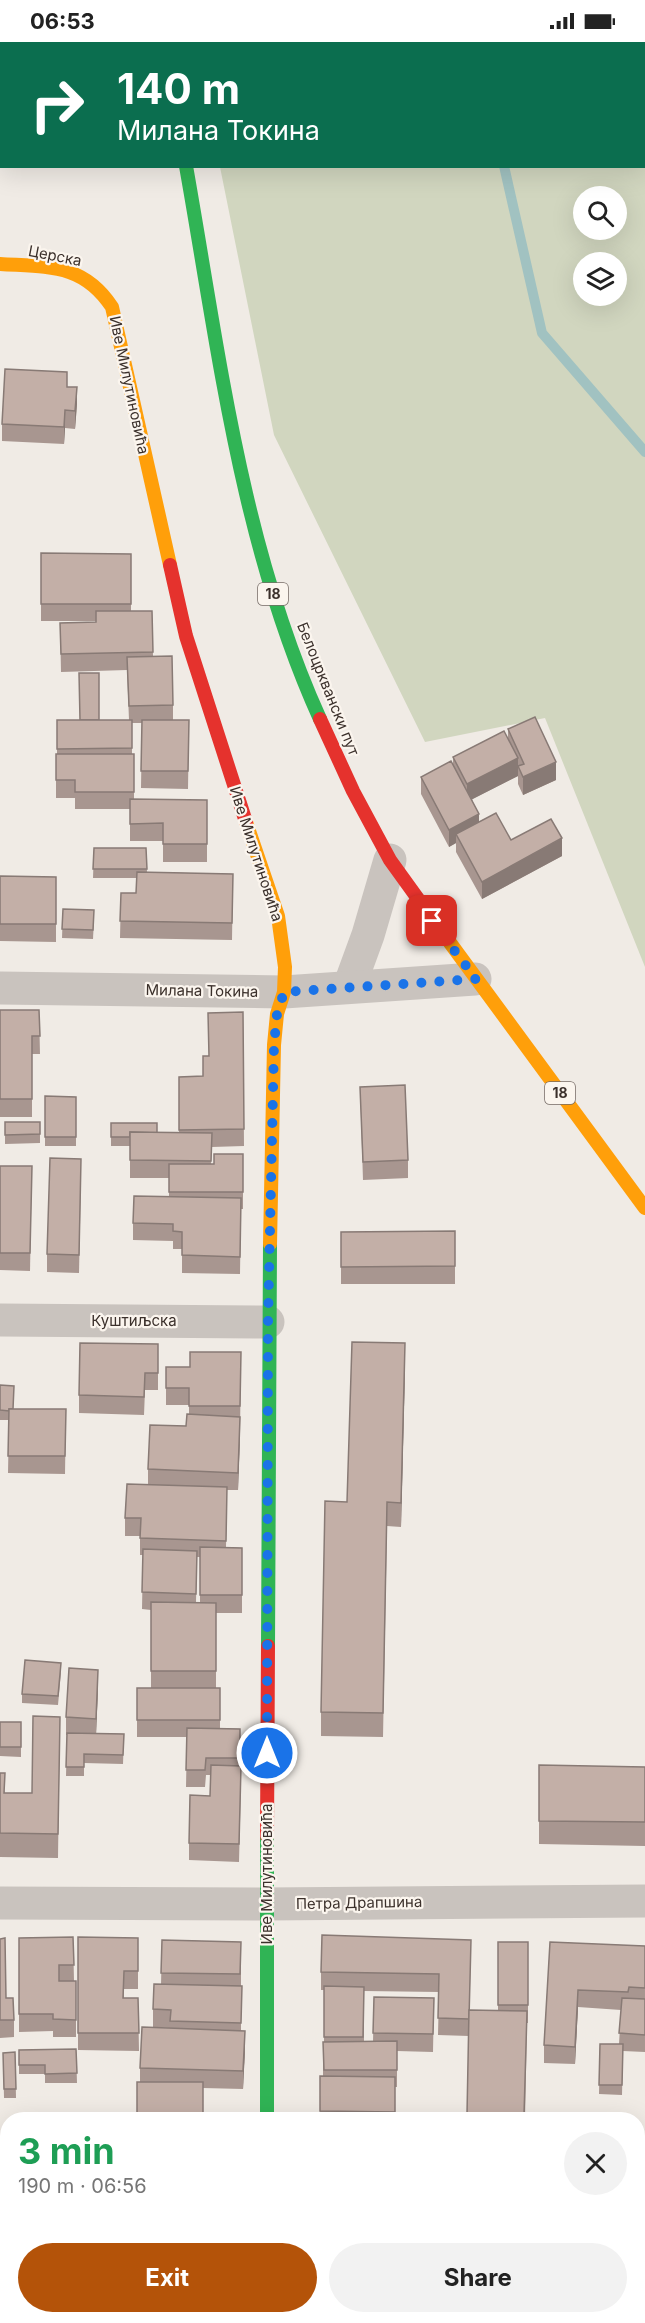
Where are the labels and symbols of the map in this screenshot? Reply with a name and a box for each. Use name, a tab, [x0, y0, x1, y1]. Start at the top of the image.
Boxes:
street label: Церска	[27, 241, 83, 270]
street label: Иве Милутиновића	[106, 314, 153, 456]
road number: 18	[258, 583, 288, 605]
street label: Белоцрквански пут	[293, 619, 364, 758]
street label: Иве Милутиновића	[226, 784, 287, 924]
pin	[406, 895, 457, 946]
street label: Милана Токина	[145, 980, 259, 1001]
road number: 18	[545, 1082, 575, 1104]
street label: Куштиљска	[91, 1311, 177, 1330]
position arrow	[235, 1721, 299, 1785]
street label: Иве Милутиновића	[257, 1804, 276, 1944]
street label: Петра Драпшина	[296, 1892, 422, 1913]

